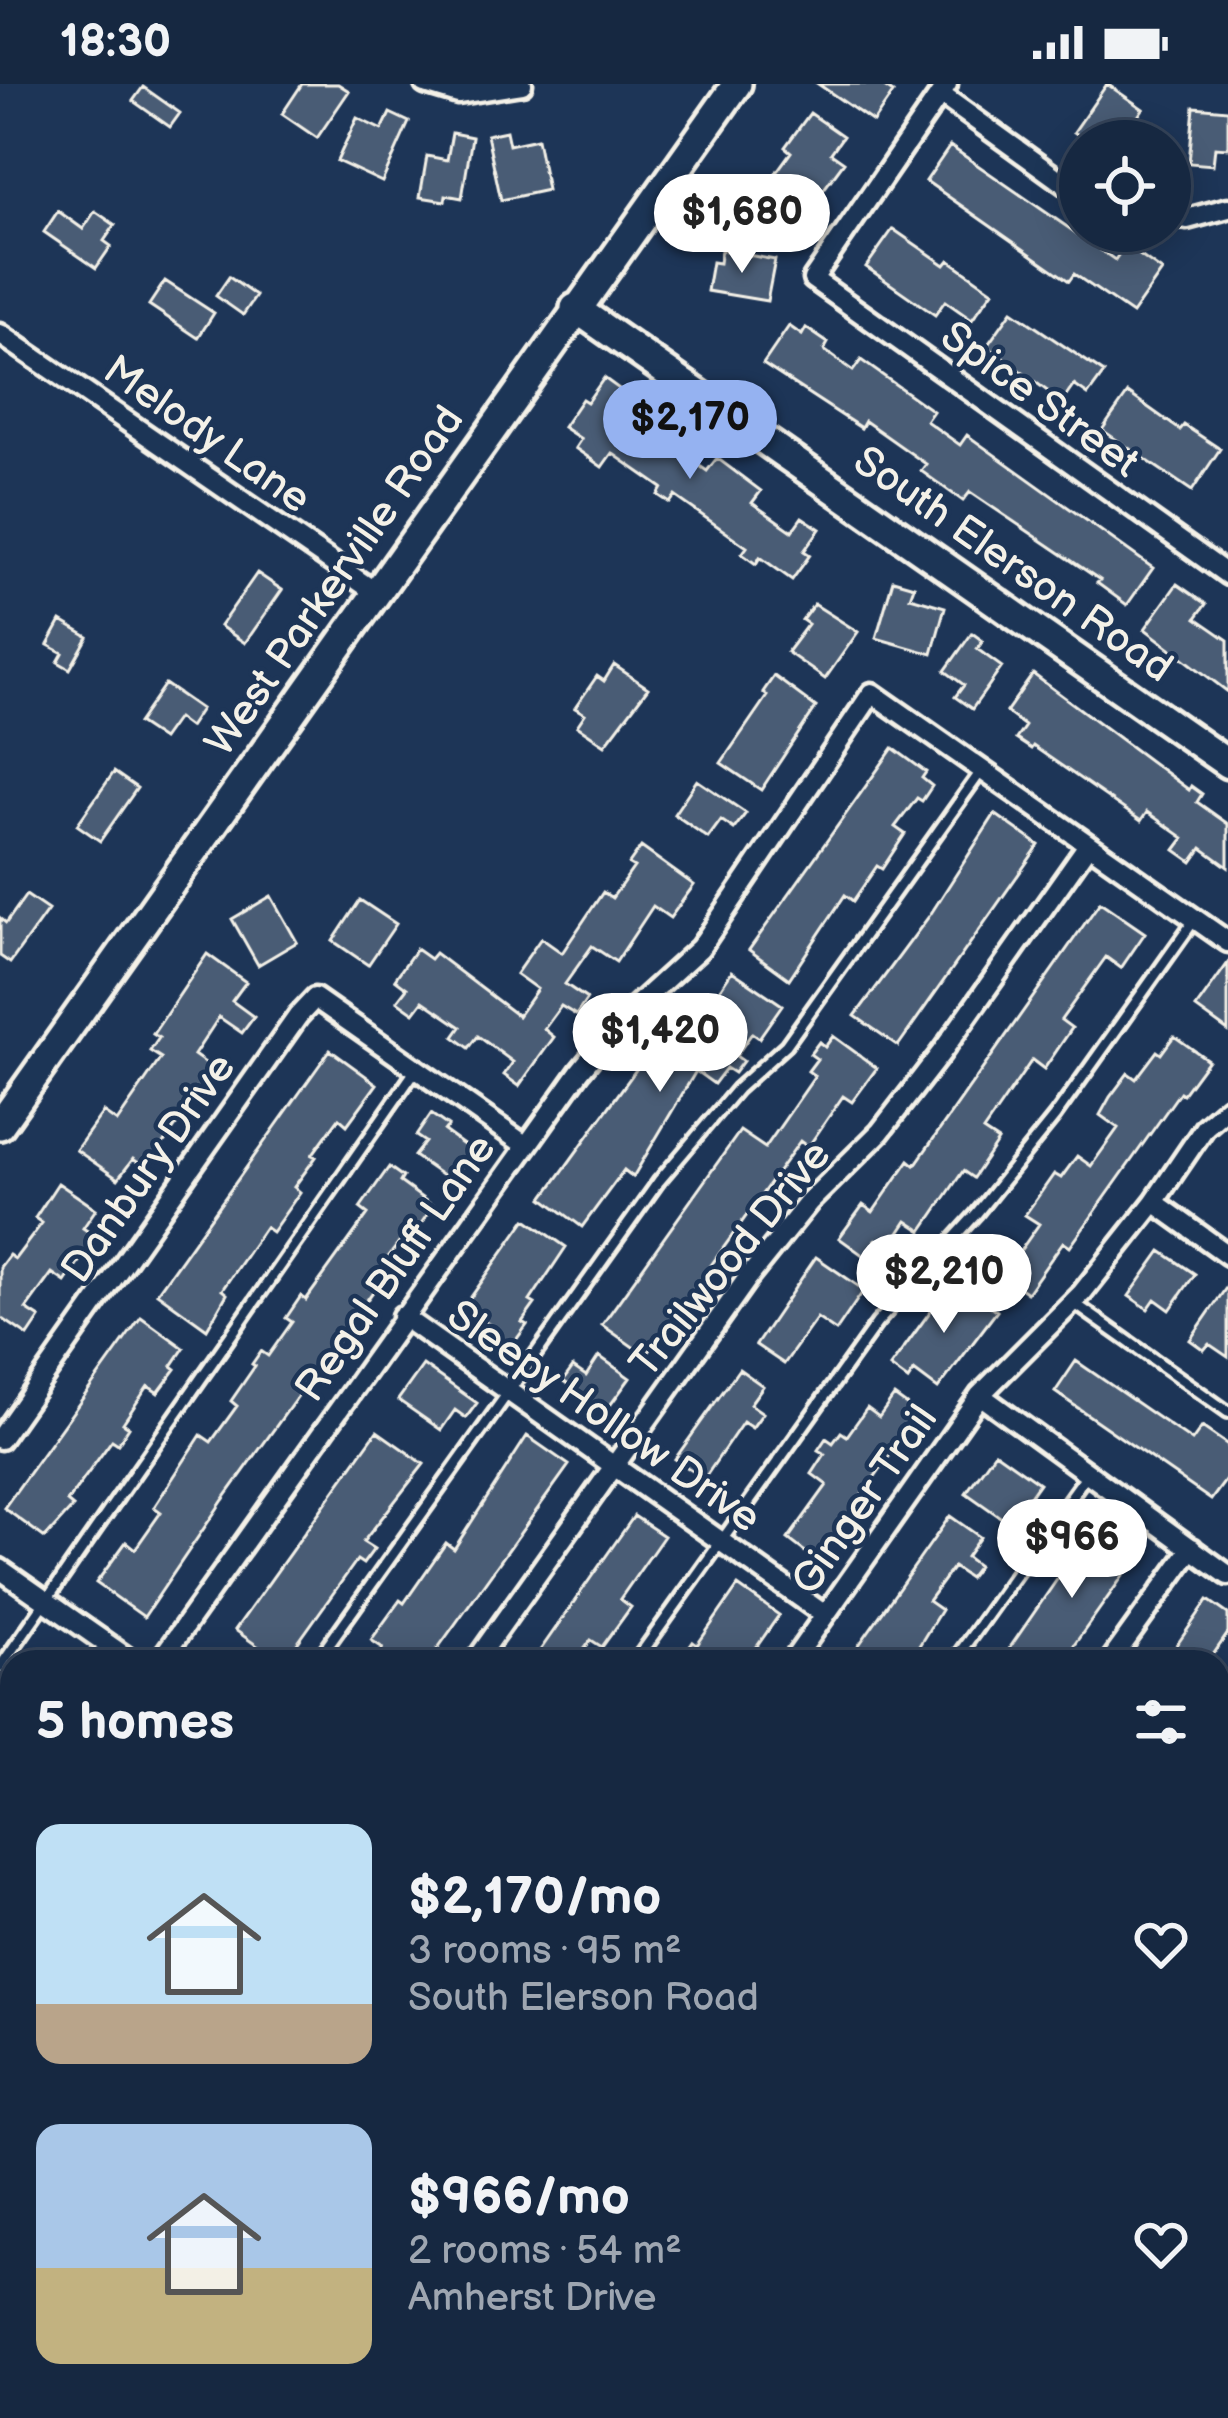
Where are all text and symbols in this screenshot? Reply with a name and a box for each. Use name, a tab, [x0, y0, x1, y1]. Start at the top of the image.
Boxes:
text: 18:30	[60, 15, 171, 70]
map controls	[1059, 120, 1191, 252]
button: locate	[1059, 120, 1191, 252]
pin: $1,680	[644, 174, 840, 276]
text: $1,680	[681, 189, 803, 236]
street label: Spice Street	[930, 311, 1149, 489]
street label: Melody Lane	[93, 345, 320, 525]
pin: $2,170	[592, 380, 788, 482]
text: $2,170	[630, 395, 750, 442]
street label: West Parkerville Road	[195, 397, 475, 766]
street label: South Elerson Road	[843, 436, 1182, 694]
pin: $1,420	[562, 993, 758, 1095]
text: $1,420	[600, 1008, 720, 1055]
street label: Danbury Drive	[51, 1044, 247, 1293]
street label: Regal Bluff Lane	[285, 1125, 507, 1412]
street label: Trailwood Drive	[620, 1131, 842, 1388]
pin: $2,210	[846, 1234, 1042, 1336]
text: $2,210	[884, 1249, 1004, 1296]
street label: Sleepy Hollow Drive	[437, 1290, 770, 1544]
street label: Ginger Trail	[781, 1396, 949, 1605]
pin: $966	[1001, 1499, 1143, 1601]
text: $966	[1024, 1514, 1120, 1561]
icon: filters	[1128, 1689, 1194, 1755]
text: 5 homes	[36, 1692, 234, 1753]
text: $2,170/mo	[408, 1867, 661, 1928]
icon: home	[132, 1872, 276, 2016]
icon: heart	[1128, 1911, 1194, 1977]
text: 3 rooms · 95 m²	[408, 1928, 682, 1975]
text: South Elerson Road	[408, 1975, 759, 2022]
text: $966/mo	[408, 2167, 630, 2228]
icon: home	[132, 2172, 276, 2316]
icon: heart	[1128, 2211, 1194, 2277]
text: 2 rooms · 54 m²	[408, 2228, 682, 2275]
text: Amherst Drive	[408, 2275, 656, 2322]

